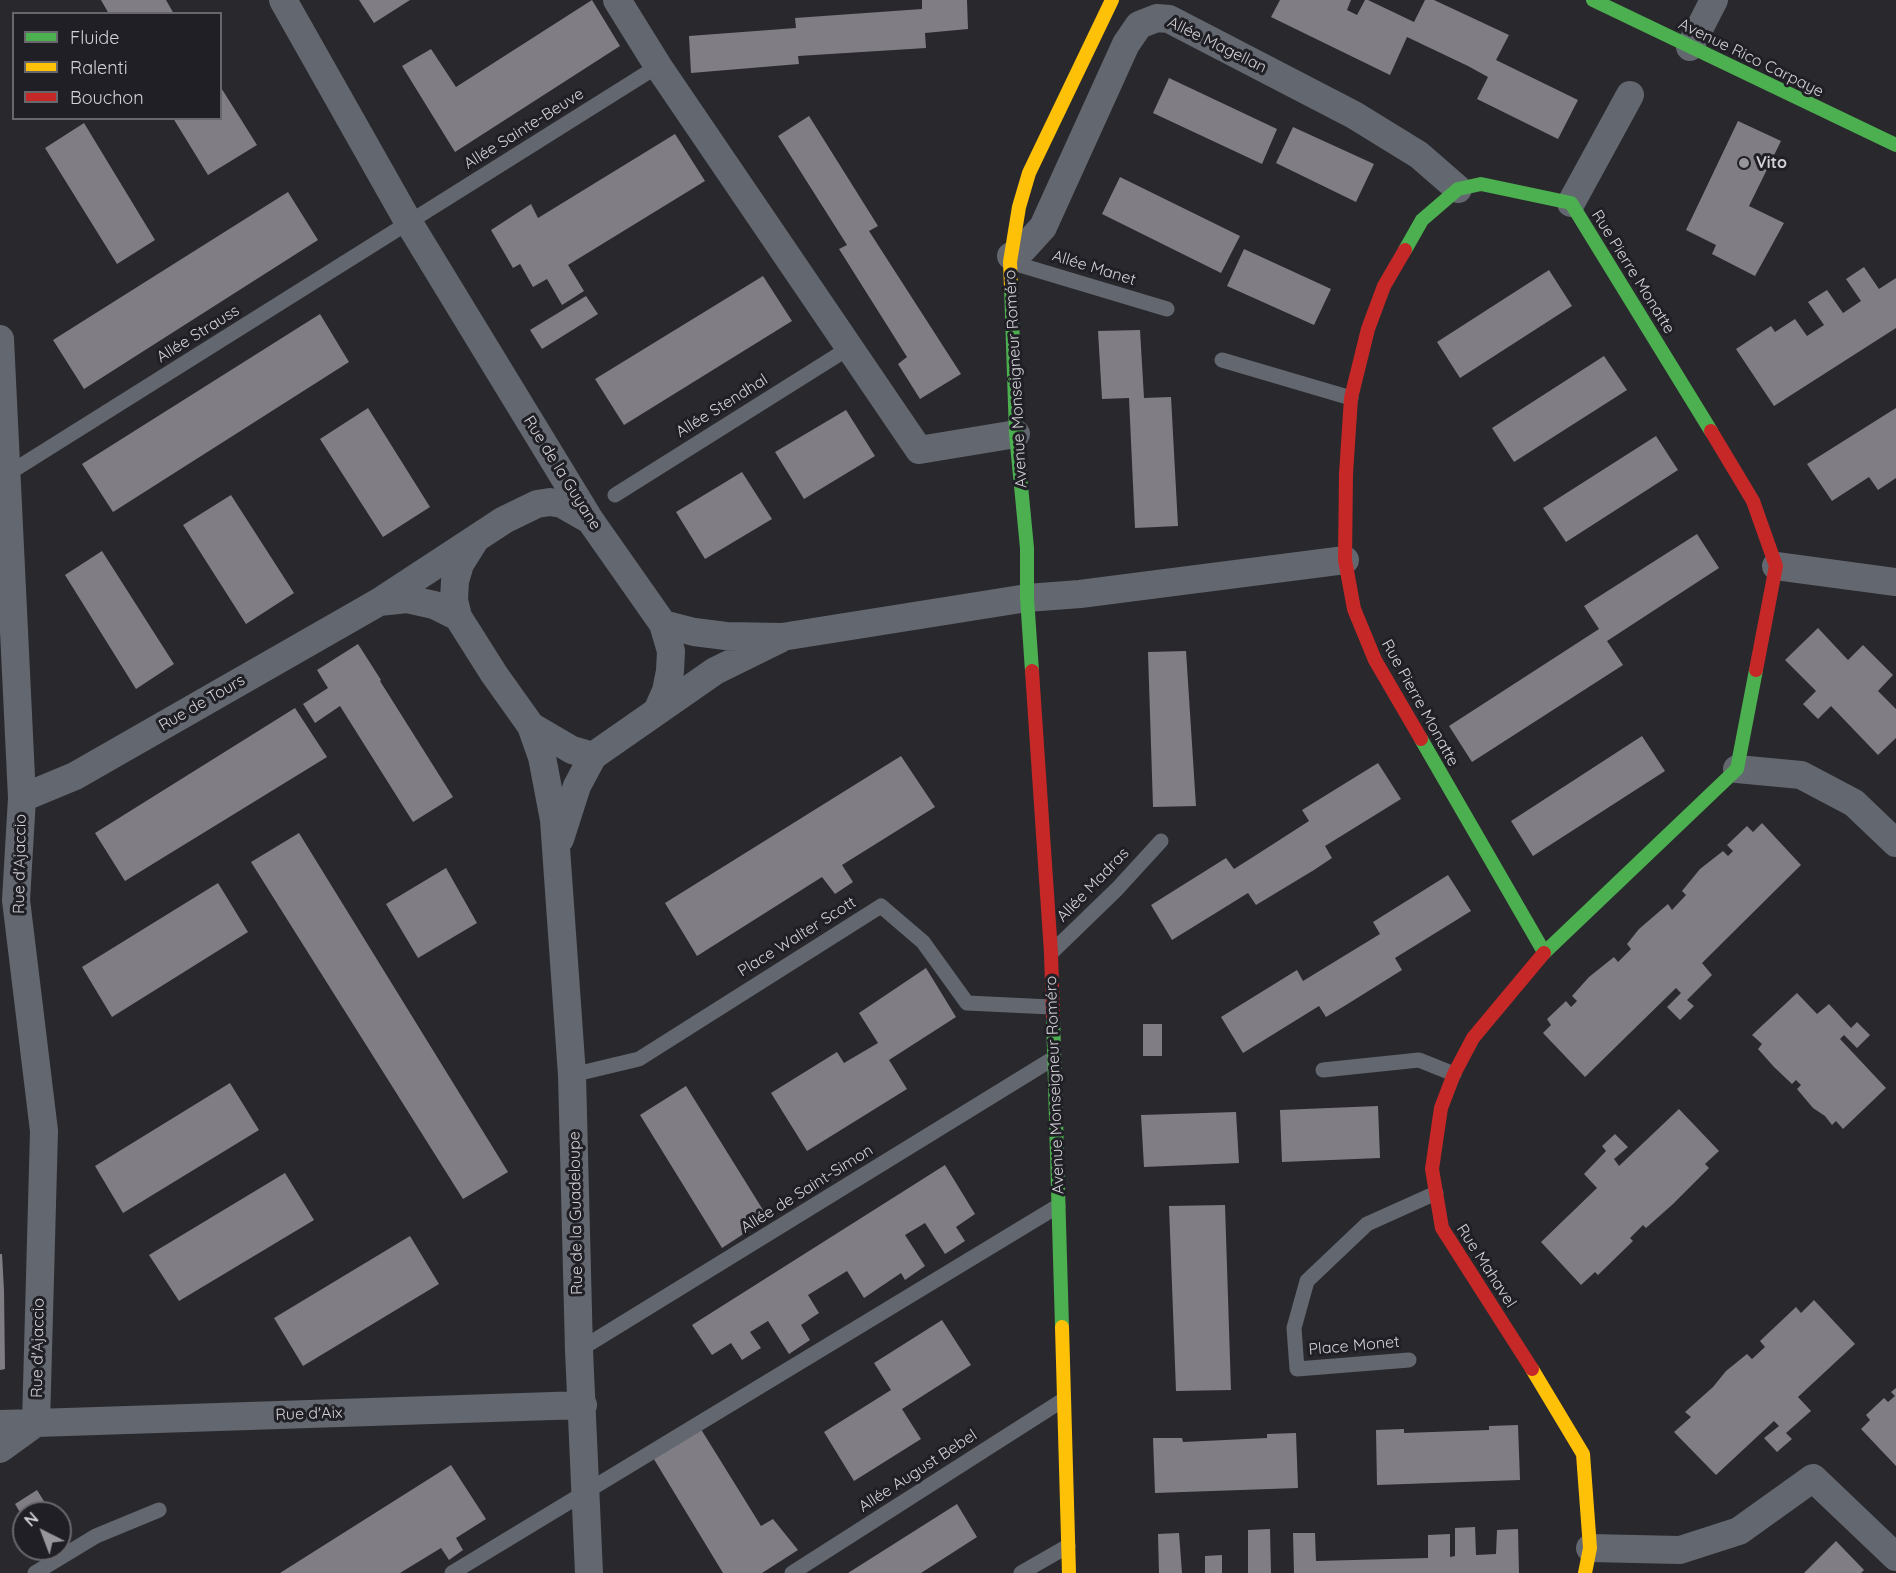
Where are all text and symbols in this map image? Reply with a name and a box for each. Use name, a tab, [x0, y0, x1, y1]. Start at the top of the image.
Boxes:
legend	[12, 12, 222, 120]
street label: Allée Magellan	[1164, 13, 1270, 77]
street label: Avenue Rico Carpaye	[1675, 14, 1827, 102]
text: Fluide	[70, 26, 119, 49]
text: Ralenti	[70, 56, 128, 79]
street label: Allée Sainte-Beuve	[460, 84, 588, 174]
text: Bouchon	[70, 86, 144, 109]
place label: Vito	[1756, 153, 1787, 173]
marker: Vito	[1737, 156, 1751, 170]
street label: Rue Pierre Monatte	[1587, 207, 1679, 337]
street label: Allée Manet	[1050, 246, 1138, 290]
street label: Avenue Monseigneur Roméro	[1001, 269, 1031, 489]
street label: Allée Strauss	[153, 301, 243, 367]
street label: Allée Stendhal	[672, 370, 772, 442]
street label: Rue de la Guyane	[519, 412, 605, 534]
street label: Rue Pierre Monatte	[1377, 636, 1463, 770]
street label: Rue de Tours	[155, 671, 249, 735]
street label: Rue d'Ajaccio	[10, 814, 30, 914]
street label: Allée Madras	[1053, 844, 1133, 926]
street label: Place Walter Scott	[734, 893, 860, 981]
street label: Avenue Monseigneur Roméro	[1042, 975, 1068, 1195]
street label: Rue de la Guadeloupe	[565, 1131, 587, 1295]
street label: Allée de Saint-Simon	[737, 1141, 877, 1237]
street label: Rue Mahavel	[1452, 1221, 1520, 1311]
street label: Rue d'Ajaccio	[28, 1298, 48, 1398]
street label: Place Monet	[1308, 1332, 1400, 1360]
street label: Rue d'Aix	[275, 1403, 343, 1425]
street label: Allée August Bebel	[855, 1426, 981, 1516]
north arrow	[12, 1501, 72, 1561]
text: N	[20, 1508, 42, 1530]

